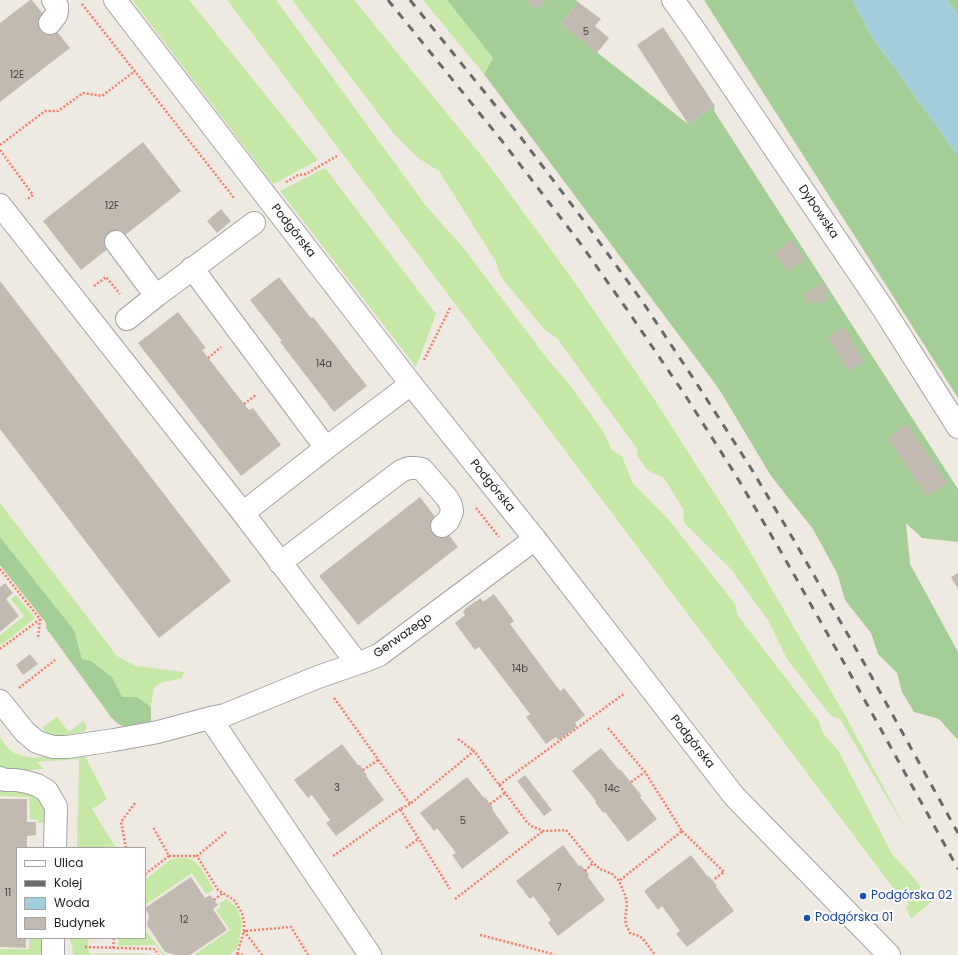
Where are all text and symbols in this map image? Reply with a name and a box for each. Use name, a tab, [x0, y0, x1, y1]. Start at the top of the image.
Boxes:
house number: 5	[583, 26, 589, 38]
house number: 12E	[10, 69, 24, 81]
street label: Dybowska	[795, 183, 841, 241]
house number: 12F	[105, 200, 119, 212]
street label: Podgórska	[268, 202, 318, 260]
house number: 14a	[316, 358, 332, 370]
street label: Podgórska	[466, 457, 518, 515]
street label: Gerwazego	[371, 611, 435, 661]
house number: 14b	[512, 663, 528, 675]
street label: Podgórska	[667, 713, 717, 771]
house number: 3	[334, 782, 340, 794]
house number: 14c	[604, 783, 620, 795]
house number: 5	[460, 815, 466, 827]
legend	[16, 847, 146, 939]
text: Ulica	[54, 854, 83, 871]
text: Kolej	[54, 874, 82, 891]
house number: 7	[556, 882, 562, 894]
house number: 11	[5, 887, 11, 899]
place label: Podgórska 02	[871, 889, 952, 903]
marker: Podgórska 02	[858, 891, 868, 901]
text: Woda	[54, 894, 90, 911]
place label: Podgórska 01	[815, 911, 893, 925]
marker: Podgórska 01	[802, 913, 812, 923]
text: Budynek	[54, 914, 105, 931]
house number: 12	[180, 914, 188, 926]

